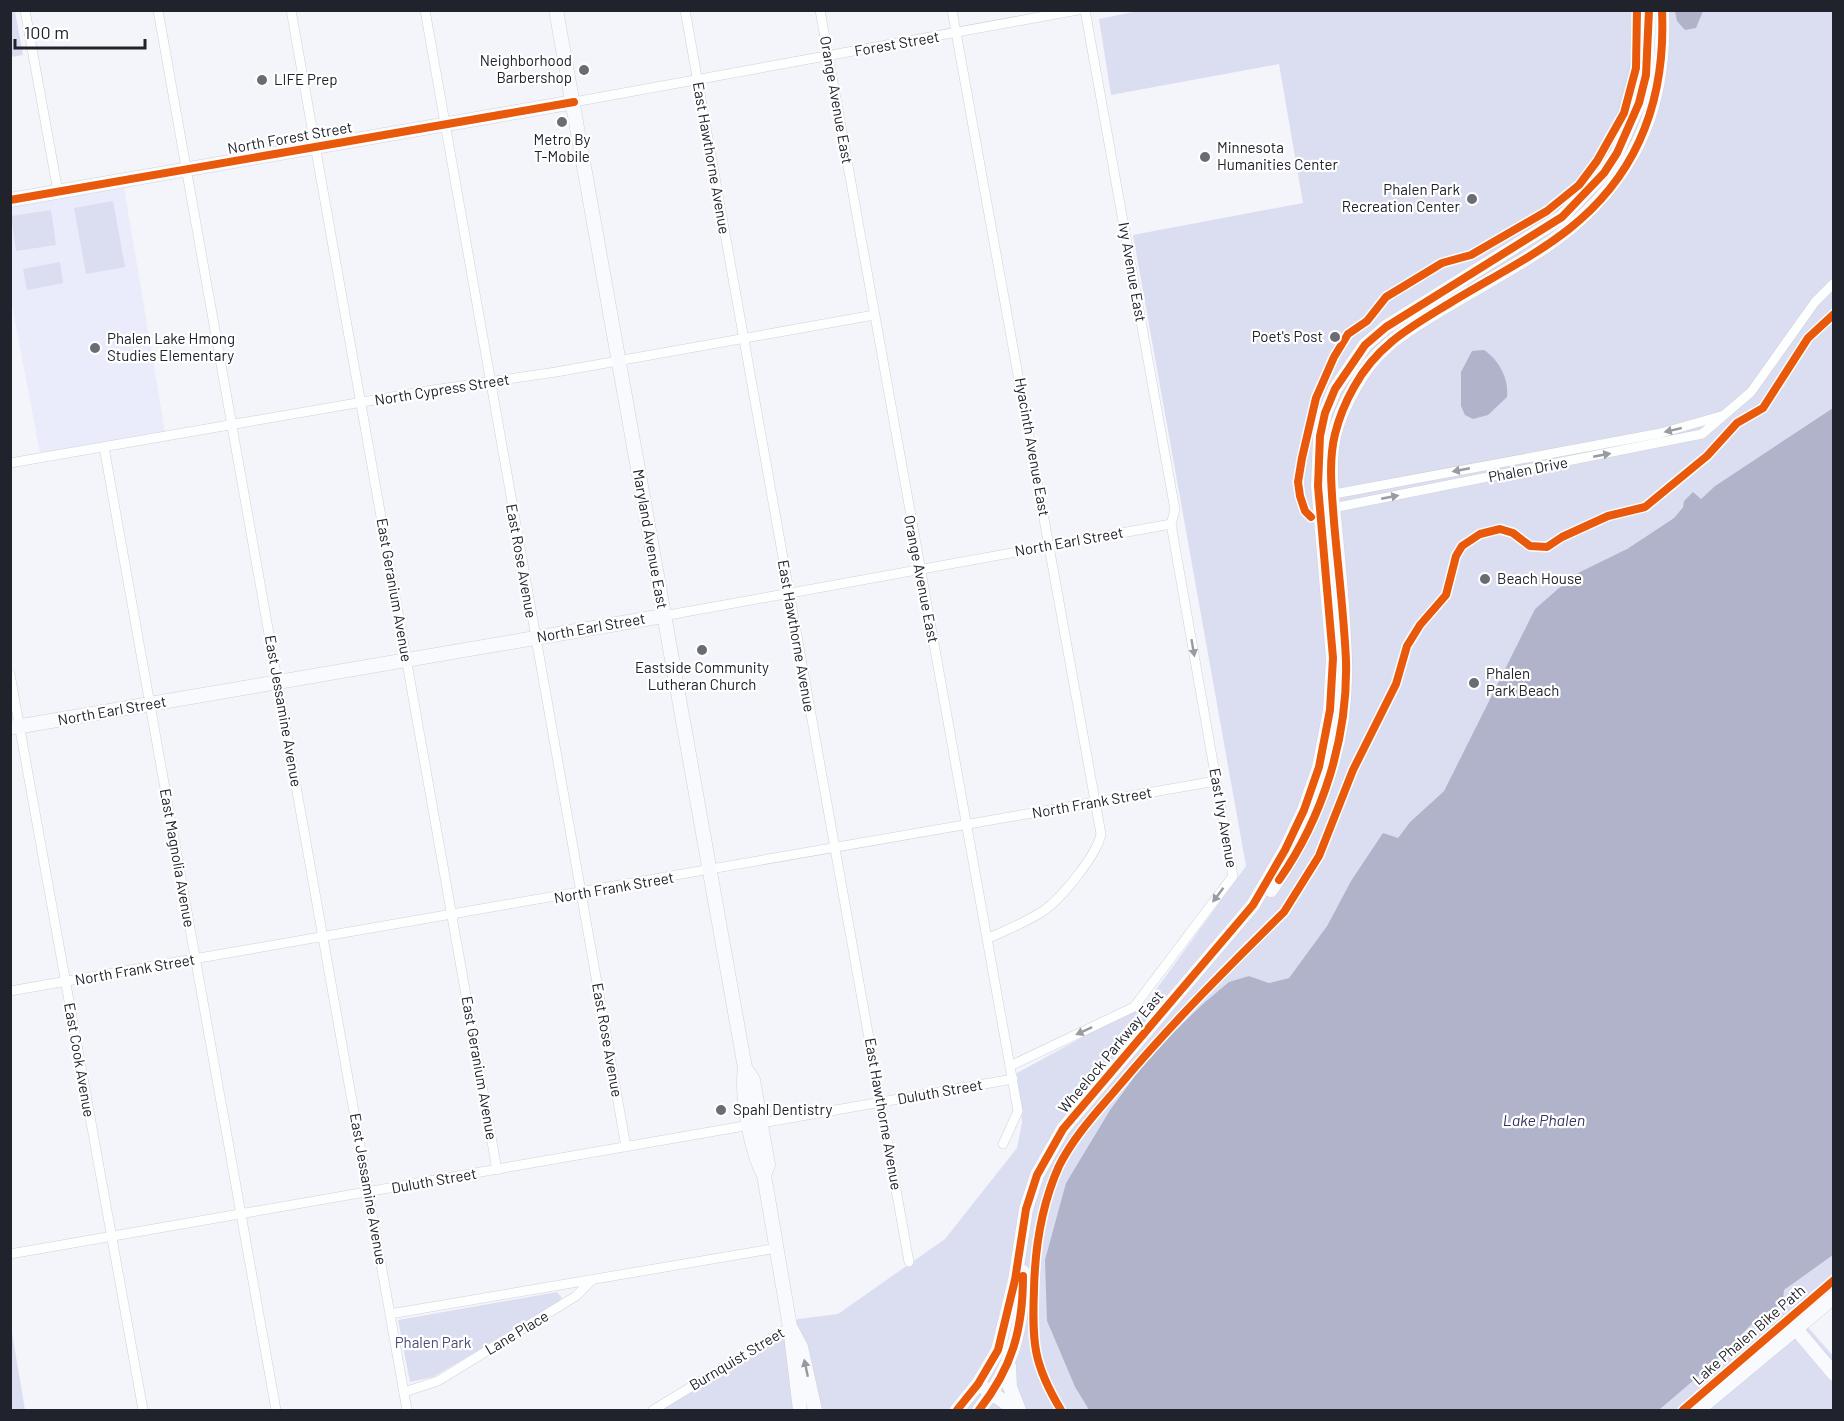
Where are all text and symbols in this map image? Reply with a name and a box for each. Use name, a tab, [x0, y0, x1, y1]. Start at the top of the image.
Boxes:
scale bar	[15, 12, 146, 50]
text: 100 m	[24, 21, 69, 43]
street label: Forest Street	[853, 27, 941, 59]
street label: Orange Avenue East	[817, 34, 857, 165]
place label: Neighborhood Barbershop	[480, 51, 572, 86]
marker: Neighborhood Barbershop	[577, 63, 591, 77]
place label: LIFE Prep	[274, 70, 338, 88]
marker: LIFE Prep	[255, 73, 269, 87]
street label: East Hawthorne Avenue	[690, 80, 734, 235]
marker: Metro By T-Mobile	[555, 115, 569, 129]
street label: North Forest Street	[226, 117, 354, 157]
place label: Metro By T-Mobile	[534, 130, 591, 165]
place label: Minnesota Humanities Center	[1217, 138, 1339, 173]
marker: Minnesota Humanities Center	[1198, 150, 1212, 164]
place label: Phalen Park Recreation Center	[1342, 180, 1461, 215]
marker: Phalen Park Recreation Center	[1465, 192, 1479, 206]
street label: Ivy Avenue East	[1115, 221, 1151, 323]
place label: Poet's Post	[1252, 327, 1323, 345]
place label: Phalen Lake Hmong Studies Elementary	[107, 329, 235, 364]
marker: Poet's Post	[1328, 330, 1342, 344]
marker: Phalen Lake Hmong Studies Elementary	[88, 341, 102, 355]
street label: North Cypress Street	[373, 369, 511, 409]
street label: Hyacinth Avenue East	[1012, 376, 1054, 518]
one-way arrow	[1664, 426, 1682, 436]
one-way arrow	[1593, 450, 1612, 459]
street label: Phalen Drive	[1487, 452, 1569, 486]
one-way arrow	[1451, 466, 1470, 475]
street label: Maryland Avenue East	[630, 468, 672, 610]
one-way arrow	[1381, 492, 1400, 501]
street label: East Rose Avenue	[503, 502, 541, 619]
street label: Orange Avenue East	[901, 513, 943, 644]
street label: East Geranium Avenue	[373, 517, 416, 663]
street label: North Earl Street	[1013, 523, 1125, 559]
street label: East Hawthorne Avenue	[775, 558, 819, 713]
place label: Beach House	[1497, 569, 1582, 587]
marker: Beach House	[1478, 572, 1492, 586]
street label: North Earl Street	[535, 609, 647, 645]
street label: East Jessamine Avenue	[262, 634, 306, 788]
one-way arrow	[1189, 639, 1198, 658]
marker: Eastside Community Lutheran Church	[695, 643, 709, 657]
place label: Eastside Community Lutheran Church	[635, 658, 769, 693]
place label: Phalen Park Beach	[1486, 664, 1559, 699]
marker: Phalen Park Beach	[1467, 676, 1481, 690]
street label: North Earl Street	[56, 692, 168, 728]
street label: East Ivy Avenue	[1206, 767, 1242, 869]
street label: North Frank Street	[1030, 783, 1153, 821]
street label: East Magnolia Avenue	[157, 787, 199, 929]
street label: North Frank Street	[552, 868, 675, 906]
one-way arrow	[1213, 888, 1225, 903]
street label: North Frank Street	[73, 950, 196, 988]
street label: East Rose Avenue	[589, 981, 627, 1098]
street label: Wheelock Parkway East	[1054, 987, 1167, 1116]
street label: East Geranium Avenue	[458, 995, 501, 1141]
street label: East Cook Avenue	[61, 1001, 99, 1119]
one-way arrow	[1076, 1026, 1093, 1035]
street label: East Hawthorne Avenue	[862, 1036, 906, 1191]
street label: Duluth Street	[896, 1075, 984, 1107]
place label: Spahl Dentistry	[733, 1100, 832, 1118]
marker: Spahl Dentistry	[714, 1103, 728, 1117]
water label: Lake Phalen	[1503, 1110, 1585, 1129]
street label: East Jessamine Avenue	[347, 1112, 391, 1266]
street label: Duluth Street	[390, 1164, 478, 1196]
street label: Lake Phalen Bike Path	[1688, 1281, 1808, 1388]
street label: Lane Place	[481, 1306, 552, 1358]
street label: Burnquist Street	[686, 1323, 787, 1394]
park label: Phalen Park	[395, 1333, 472, 1351]
one-way arrow	[800, 1358, 810, 1377]

